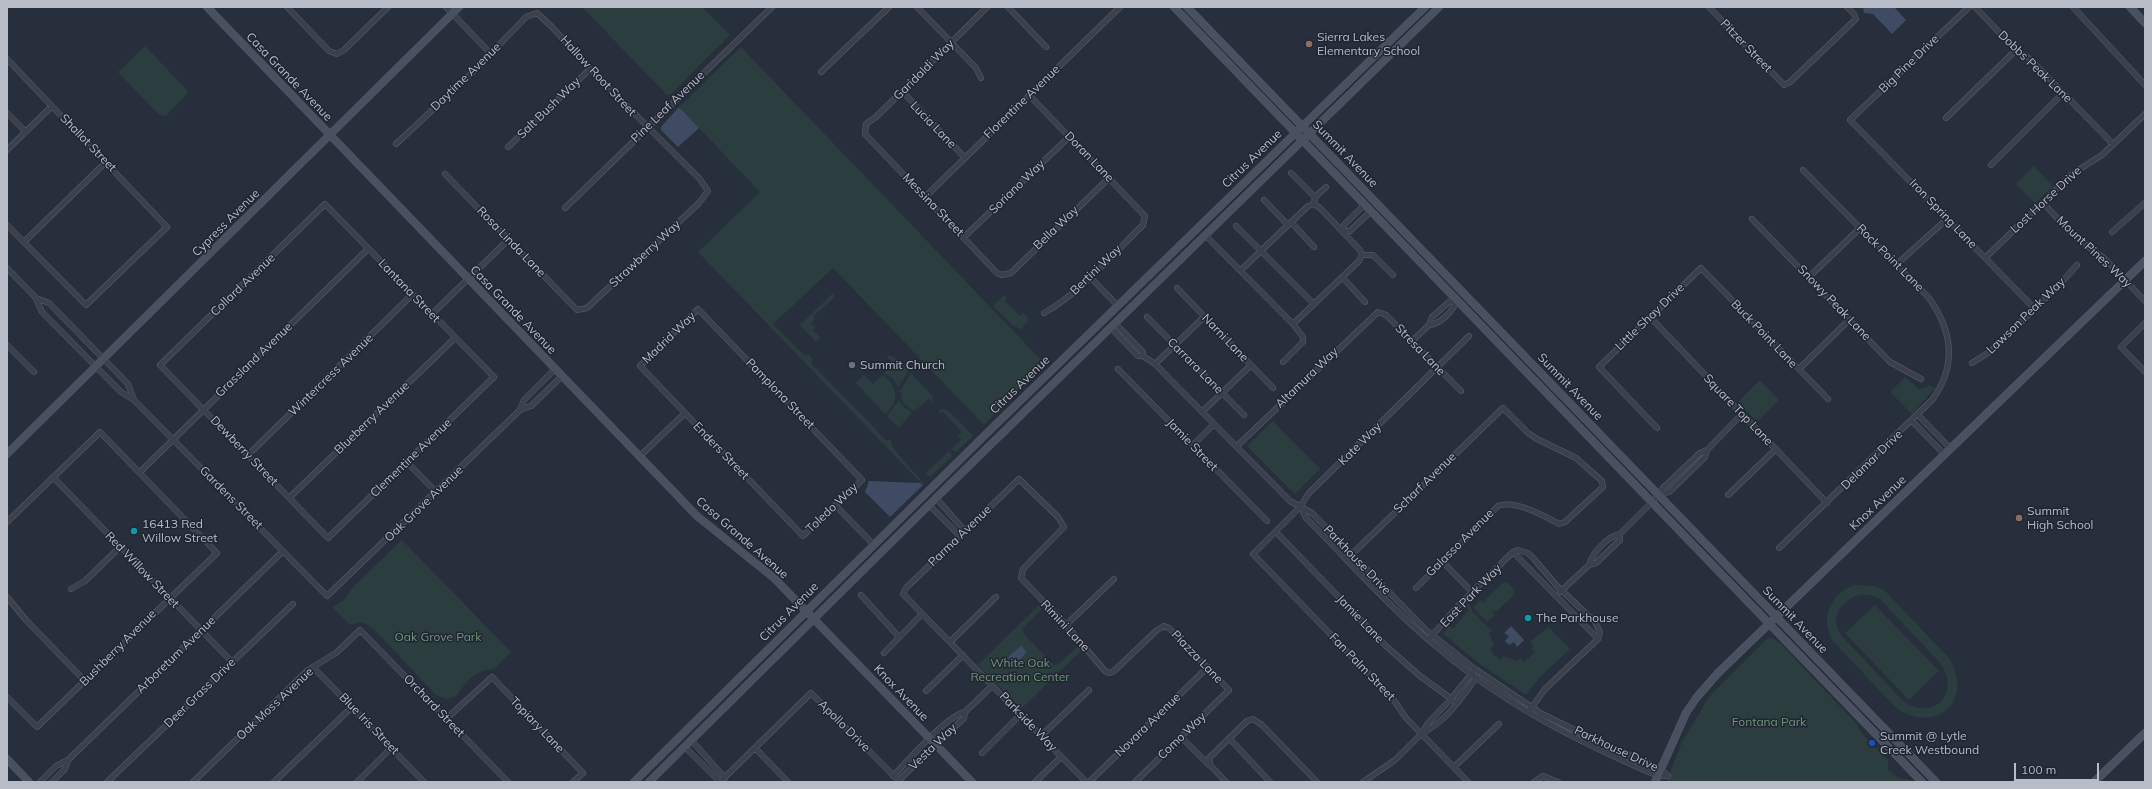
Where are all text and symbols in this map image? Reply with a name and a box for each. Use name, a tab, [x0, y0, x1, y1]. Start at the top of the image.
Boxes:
street label: Pitzer Street	[1717, 16, 1775, 76]
street label: Dobbs Peak Lane	[1995, 28, 2075, 106]
street label: Casa Grande Avenue	[243, 30, 335, 124]
place label: Sierra Lakes Elementary School	[1317, 30, 1420, 58]
street label: Big Pine Drive	[1876, 32, 1942, 96]
street label: Hallow Root Street	[557, 33, 639, 119]
street label: Garidaldi Way	[891, 37, 957, 103]
marker: Sierra Lakes Elementary School	[1304, 39, 1314, 49]
street label: Daytime Avenue	[428, 40, 504, 114]
street label: Florentine Avenue	[981, 62, 1063, 142]
street label: Pine Leaf Avenue	[628, 68, 708, 146]
street label: Salt Bush Way	[514, 74, 584, 142]
street label: Lucia Lane	[907, 99, 959, 151]
street label: Shallot Street	[57, 111, 119, 175]
street label: Summit Avenue	[1309, 118, 1381, 190]
street label: Citrus Avenue	[1219, 127, 1285, 191]
street label: Doran Lane	[1061, 129, 1117, 185]
street label: Soriano Way	[986, 157, 1048, 217]
street label: Lost Horse Drive	[2008, 164, 2084, 236]
street label: Messina Street	[899, 170, 967, 240]
street label: Iron Spring Lane	[1906, 176, 1980, 252]
street label: Cypress Avenue	[189, 186, 263, 260]
street label: Bella Way	[1031, 203, 1081, 253]
street label: Rosa Linda Lane	[474, 204, 548, 280]
street label: Mount Pines Way	[2053, 213, 2135, 291]
street label: Strawberry Way	[606, 217, 684, 291]
street label: Rock Point Lane	[1853, 221, 1927, 295]
street label: Bertini Way	[1067, 242, 1125, 298]
street label: Collard Avenue	[208, 251, 278, 319]
street label: Lantana Street	[375, 256, 443, 326]
street label: Snowy Peak Lane	[1794, 262, 1874, 344]
street label: Casa Grande Avenue	[467, 263, 559, 357]
street label: Lawson Peak Way	[1984, 275, 2068, 357]
street label: Little Shay Drive	[1613, 280, 1687, 354]
street label: Buck Point Lane	[1728, 297, 1800, 371]
street label: Madrid Way	[639, 309, 699, 367]
street label: Narni Lane	[1199, 311, 1251, 365]
street label: Grassland Avenue	[213, 320, 295, 400]
street label: Stresa Lane	[1392, 321, 1448, 379]
street label: Wintercress Avenue	[286, 331, 376, 419]
street label: Carrara Lane	[1164, 335, 1226, 397]
street label: Altamura Way	[1273, 345, 1341, 411]
street label: Summit Avenue	[1534, 351, 1606, 423]
street label: Citrus Avenue	[987, 353, 1053, 417]
street label: Pamplona Street	[743, 356, 817, 432]
place label: Summit Church	[860, 358, 945, 372]
marker: Summit Church	[847, 360, 857, 370]
street label: Square Top Lane	[1700, 371, 1776, 449]
street label: Blueberry Avenue	[332, 379, 412, 457]
street label: Dewberry Street	[207, 413, 281, 489]
street label: Clementine Avenue	[367, 416, 455, 500]
street label: Jamie Street	[1163, 416, 1221, 474]
street label: Enders Street	[690, 419, 752, 483]
street label: Kate Way	[1336, 420, 1384, 468]
street label: Delamar Drive	[1838, 427, 1906, 493]
street label: Scharf Avenue	[1391, 450, 1459, 516]
street label: Gardens Street	[196, 463, 266, 533]
street label: Oak Grove Avenue	[382, 463, 466, 545]
street label: Knox Avenue	[1847, 473, 1909, 533]
street label: Toledo Way	[803, 480, 861, 536]
street label: Casa Grande Avenue	[693, 494, 791, 582]
street label: Parma Avenue	[926, 502, 994, 570]
place label: Summit High School	[2027, 504, 2093, 532]
street label: Galasso Avenue	[1423, 506, 1497, 580]
marker: Summit High School	[2014, 513, 2024, 523]
place label: 16413 Red Willow Street	[142, 517, 217, 545]
street label: Parkhouse Drive	[1320, 522, 1394, 598]
marker: 16413 Red Willow Street	[129, 526, 139, 536]
street label: Red Willow Street	[102, 529, 182, 611]
street label: East Park Way	[1437, 562, 1505, 630]
street label: Citrus Avenue	[757, 580, 821, 644]
street label: Summit Avenue	[1759, 584, 1831, 656]
street label: Jamie Lane	[1333, 592, 1387, 646]
street label: Rimini Lane	[1038, 597, 1092, 655]
street label: Bushberry Avenue	[77, 607, 159, 689]
place label: The Parkhouse	[1536, 611, 1618, 625]
street label: Arboretum Avenue	[133, 613, 219, 697]
marker: The Parkhouse	[1523, 613, 1533, 623]
street label: Piazza Lane	[1168, 628, 1226, 686]
park label: Oak Grove Park	[395, 630, 481, 644]
street label: Fan Palm Street	[1326, 630, 1398, 704]
street label: Deer Grass Drive	[161, 655, 239, 731]
park label: White Oak Recreation Center	[970, 656, 1070, 684]
street label: Knox Avenue	[871, 662, 931, 724]
street label: Oak Moss Avenue	[234, 665, 316, 743]
street label: Orchard Street	[401, 672, 467, 740]
street label: Parkside Way	[996, 689, 1060, 755]
street label: Blue Iris Street	[336, 690, 402, 758]
street label: Novara Avenue	[1112, 690, 1184, 760]
street label: Topiary Lane	[507, 694, 567, 756]
street label: Apollo Drive	[815, 697, 873, 755]
street label: Como Way	[1155, 710, 1209, 762]
park label: Fontana Park	[1732, 715, 1806, 729]
street label: Vesta Way	[906, 721, 960, 773]
street label: Parkhouse Drive	[1572, 723, 1660, 775]
place label: Summit @ Lytle Creek Westbound	[1880, 729, 1979, 757]
marker: Summit @ Lytle Creek Westbound	[1867, 738, 1877, 748]
scale bar	[2016, 755, 2101, 781]
text: 100 m	[2021, 762, 2056, 777]

